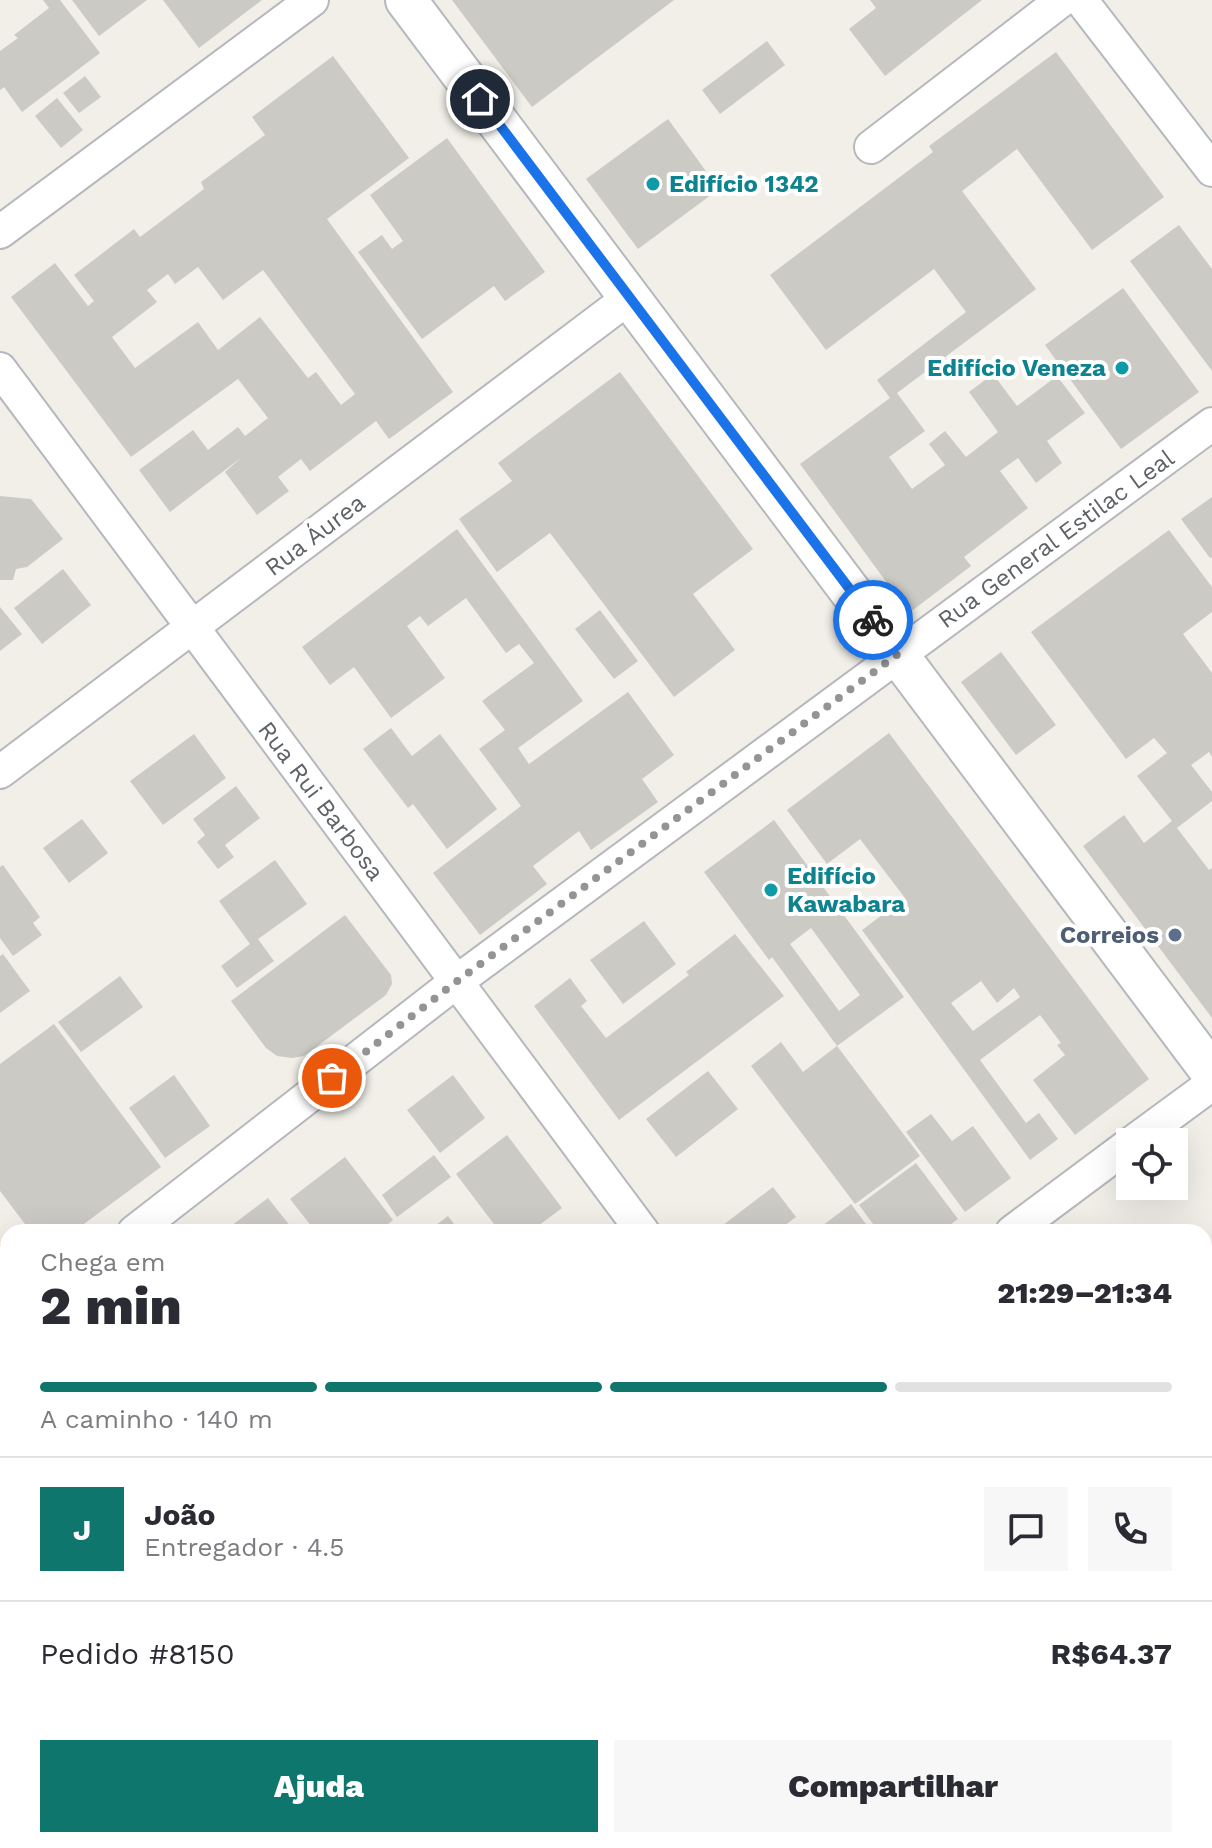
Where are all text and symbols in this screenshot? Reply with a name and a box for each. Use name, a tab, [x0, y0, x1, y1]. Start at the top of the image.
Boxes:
pin	[446, 65, 514, 133]
icon: home	[458, 77, 502, 121]
place label: Edifício 1342	[669, 170, 819, 198]
marker: Edifício 1342	[644, 175, 662, 193]
place label: Edifício Veneza	[927, 354, 1106, 382]
marker: Edifício Veneza	[1113, 359, 1131, 377]
street label: Rua General Estilac Leal	[932, 444, 1180, 634]
street label: Rua Áurea	[259, 488, 371, 582]
courier	[833, 580, 913, 660]
icon: bike	[851, 598, 895, 642]
street label: Rua Rui Barbosa	[252, 716, 390, 886]
place label: Edifício Kawabara	[787, 862, 905, 918]
marker: Edifício Kawabara	[762, 881, 780, 899]
place label: Correios	[1060, 921, 1159, 949]
marker: Correios	[1166, 926, 1184, 944]
pin	[298, 1044, 366, 1112]
icon: bag	[310, 1056, 354, 1100]
map controls	[1116, 1128, 1188, 1200]
button: locate	[1116, 1128, 1188, 1200]
text: Chega em	[40, 1247, 166, 1277]
text: 21:29–21:34	[997, 1275, 1172, 1310]
text: 2 min	[40, 1276, 182, 1337]
text: A caminho · 140 m	[40, 1404, 273, 1434]
button: chat	[984, 1487, 1068, 1571]
button: phone	[1088, 1487, 1172, 1571]
text: João	[144, 1497, 216, 1532]
text: J	[73, 1512, 91, 1547]
text: Entregador · 4.5	[144, 1532, 344, 1562]
text: Pedido #8150	[40, 1636, 235, 1671]
text: R$64.37	[1050, 1636, 1172, 1671]
button: Ajuda	[40, 1740, 598, 1832]
button: Compartilhar	[614, 1740, 1172, 1832]

